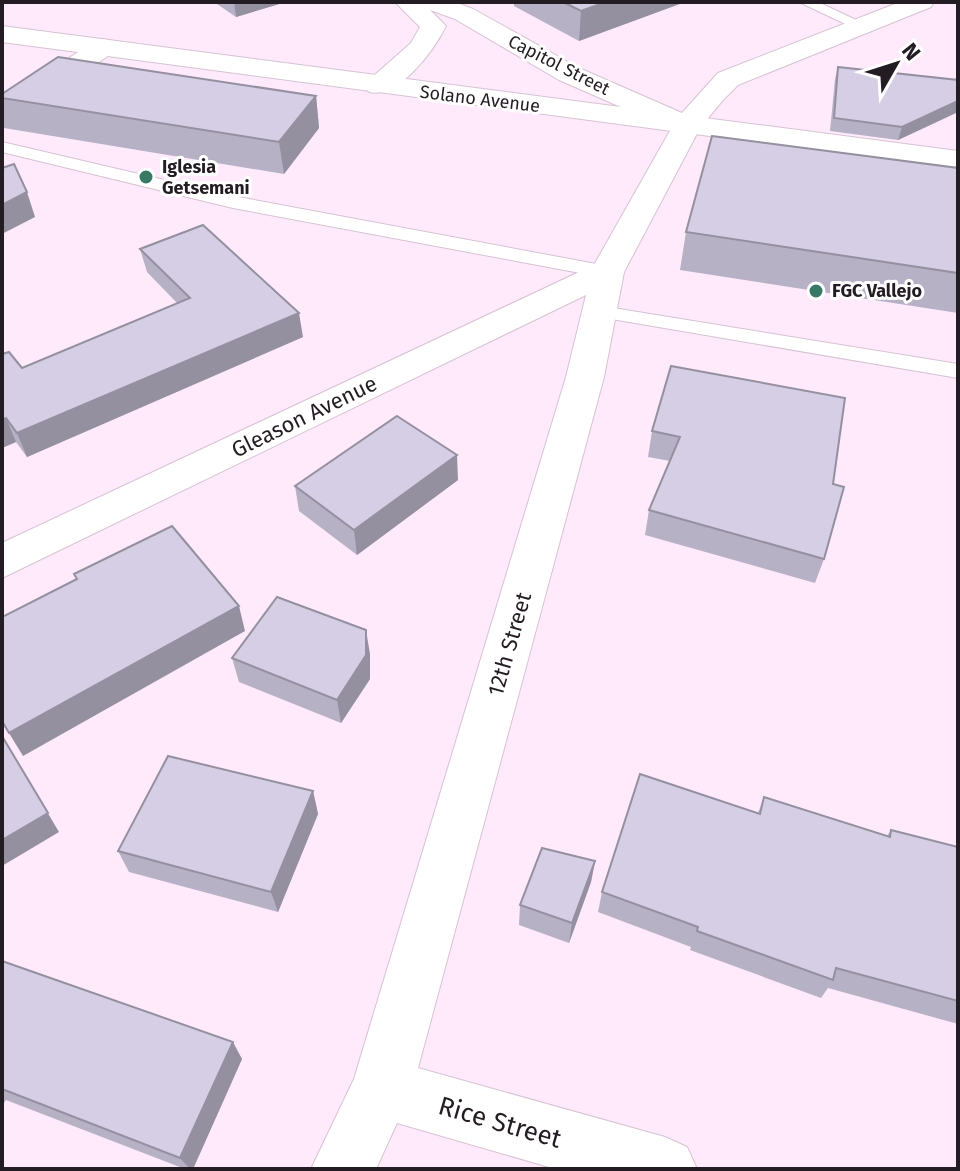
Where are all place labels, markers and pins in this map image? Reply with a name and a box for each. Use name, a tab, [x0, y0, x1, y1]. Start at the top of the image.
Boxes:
place label: Iglesia Getsemani	[162, 156, 250, 199]
marker: Iglesia Getsemani	[137, 168, 155, 186]
place label: FGC Vallejo	[832, 280, 922, 302]
marker: FGC Vallejo	[807, 282, 825, 300]

